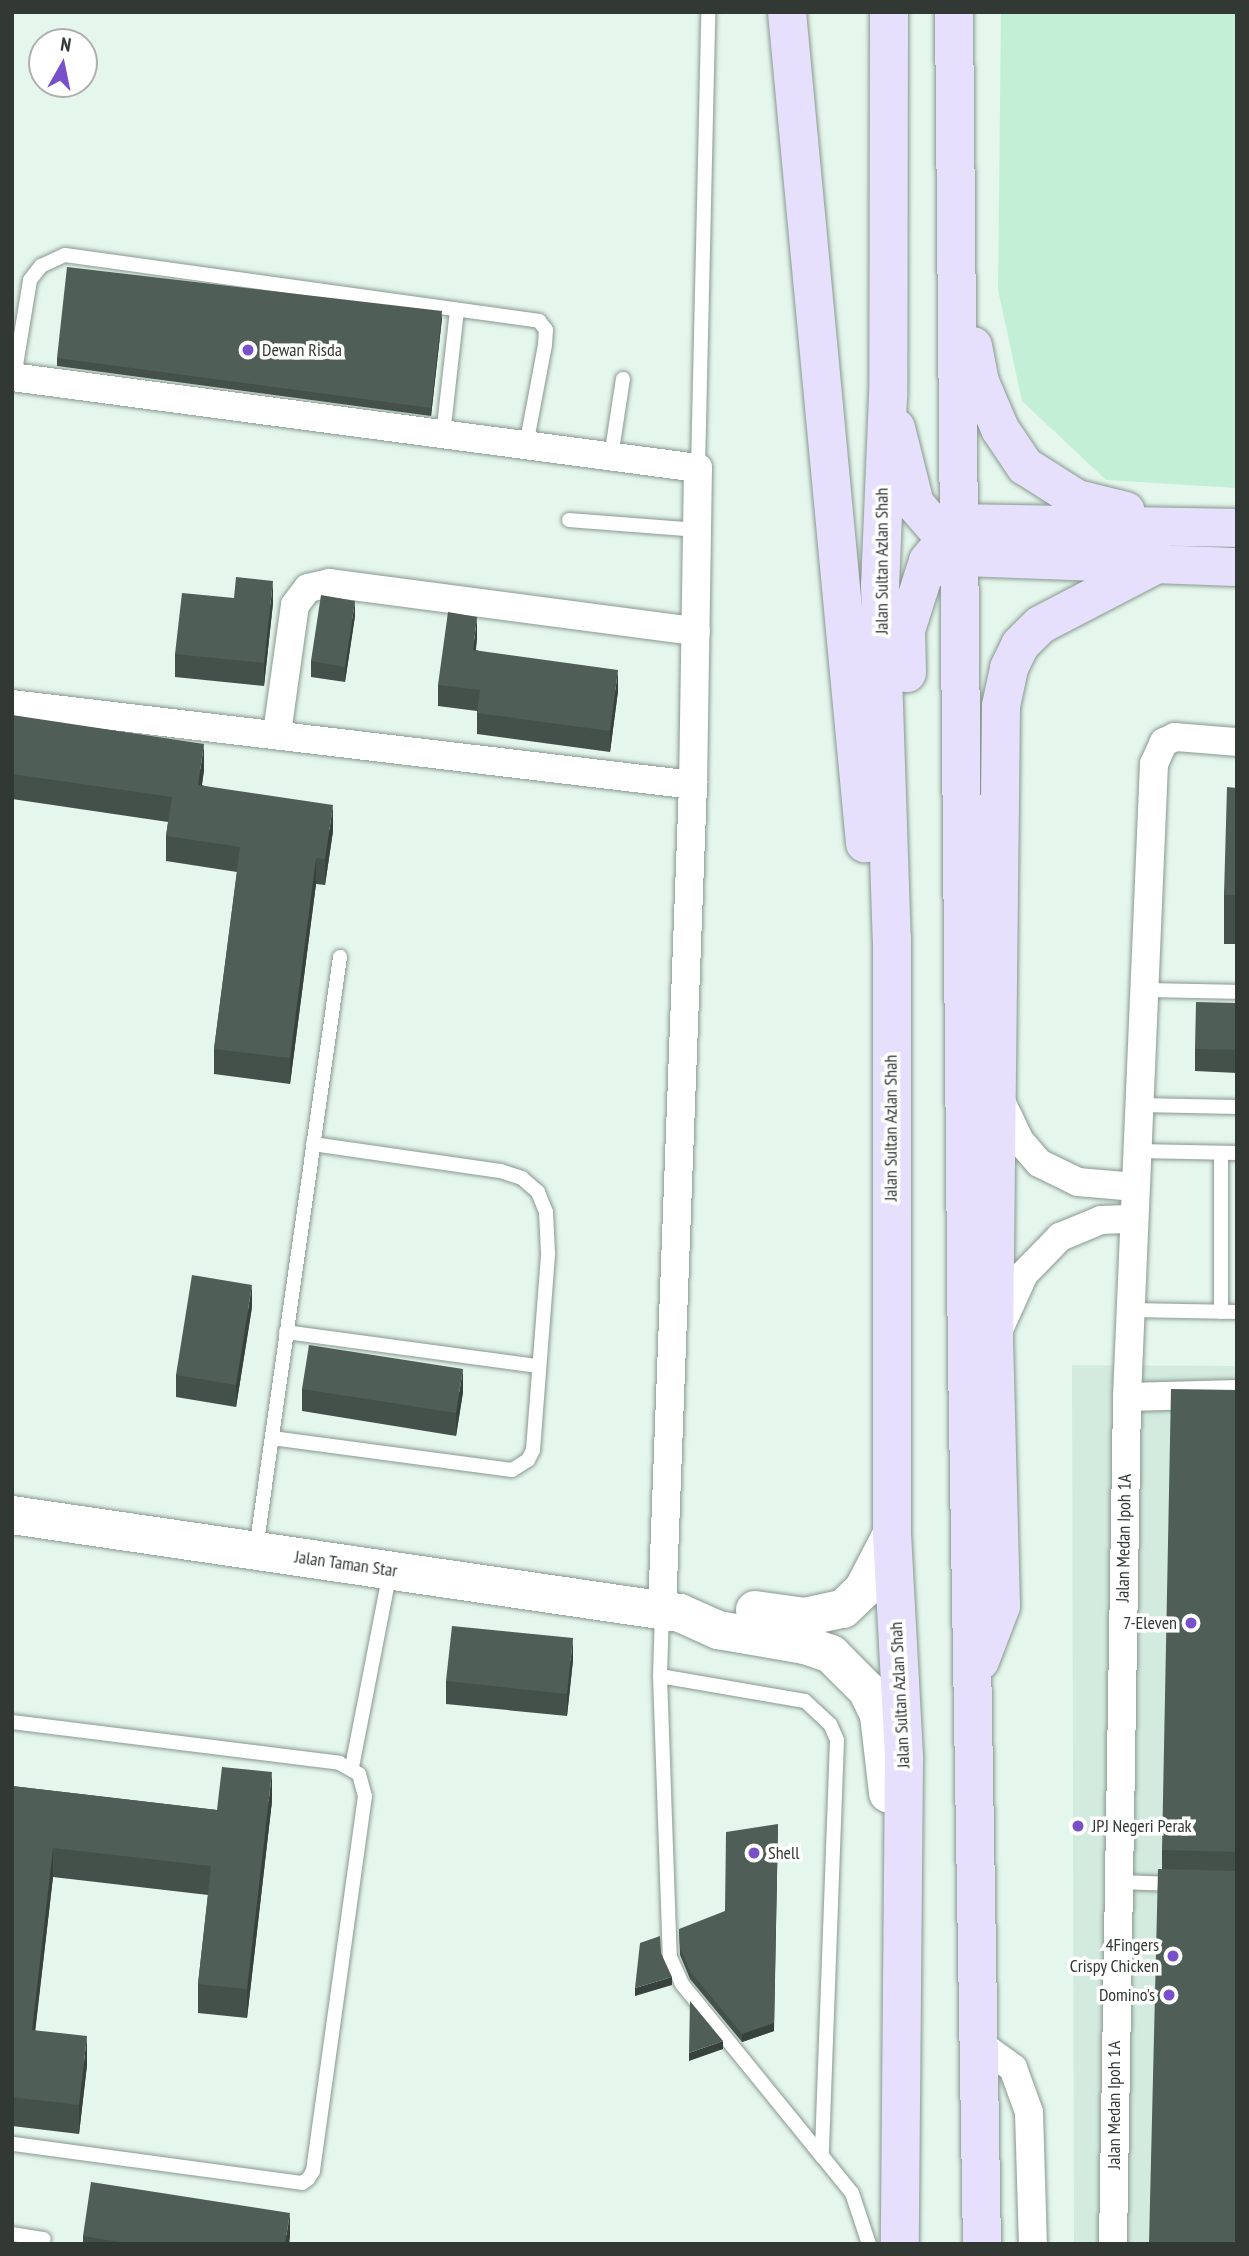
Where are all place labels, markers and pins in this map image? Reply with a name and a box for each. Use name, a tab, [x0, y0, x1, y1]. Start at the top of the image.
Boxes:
place label: Dewan Risda	[262, 339, 342, 361]
marker: Dewan Risda	[240, 342, 256, 358]
place label: 7-Eleven	[1123, 1612, 1177, 1634]
marker: 7-Eleven	[1183, 1615, 1199, 1631]
place label: JPJ Negeri Perak	[1092, 1815, 1192, 1837]
marker: JPJ Negeri Perak	[1070, 1818, 1086, 1834]
place label: Shell	[768, 1842, 799, 1864]
marker: Shell	[746, 1845, 762, 1861]
place label: 4Fingers Crispy Chicken	[1069, 1935, 1159, 1978]
marker: 4Fingers Crispy Chicken	[1165, 1948, 1181, 1964]
place label: Domino's	[1099, 1984, 1155, 2006]
marker: Domino's	[1161, 1987, 1177, 2003]

